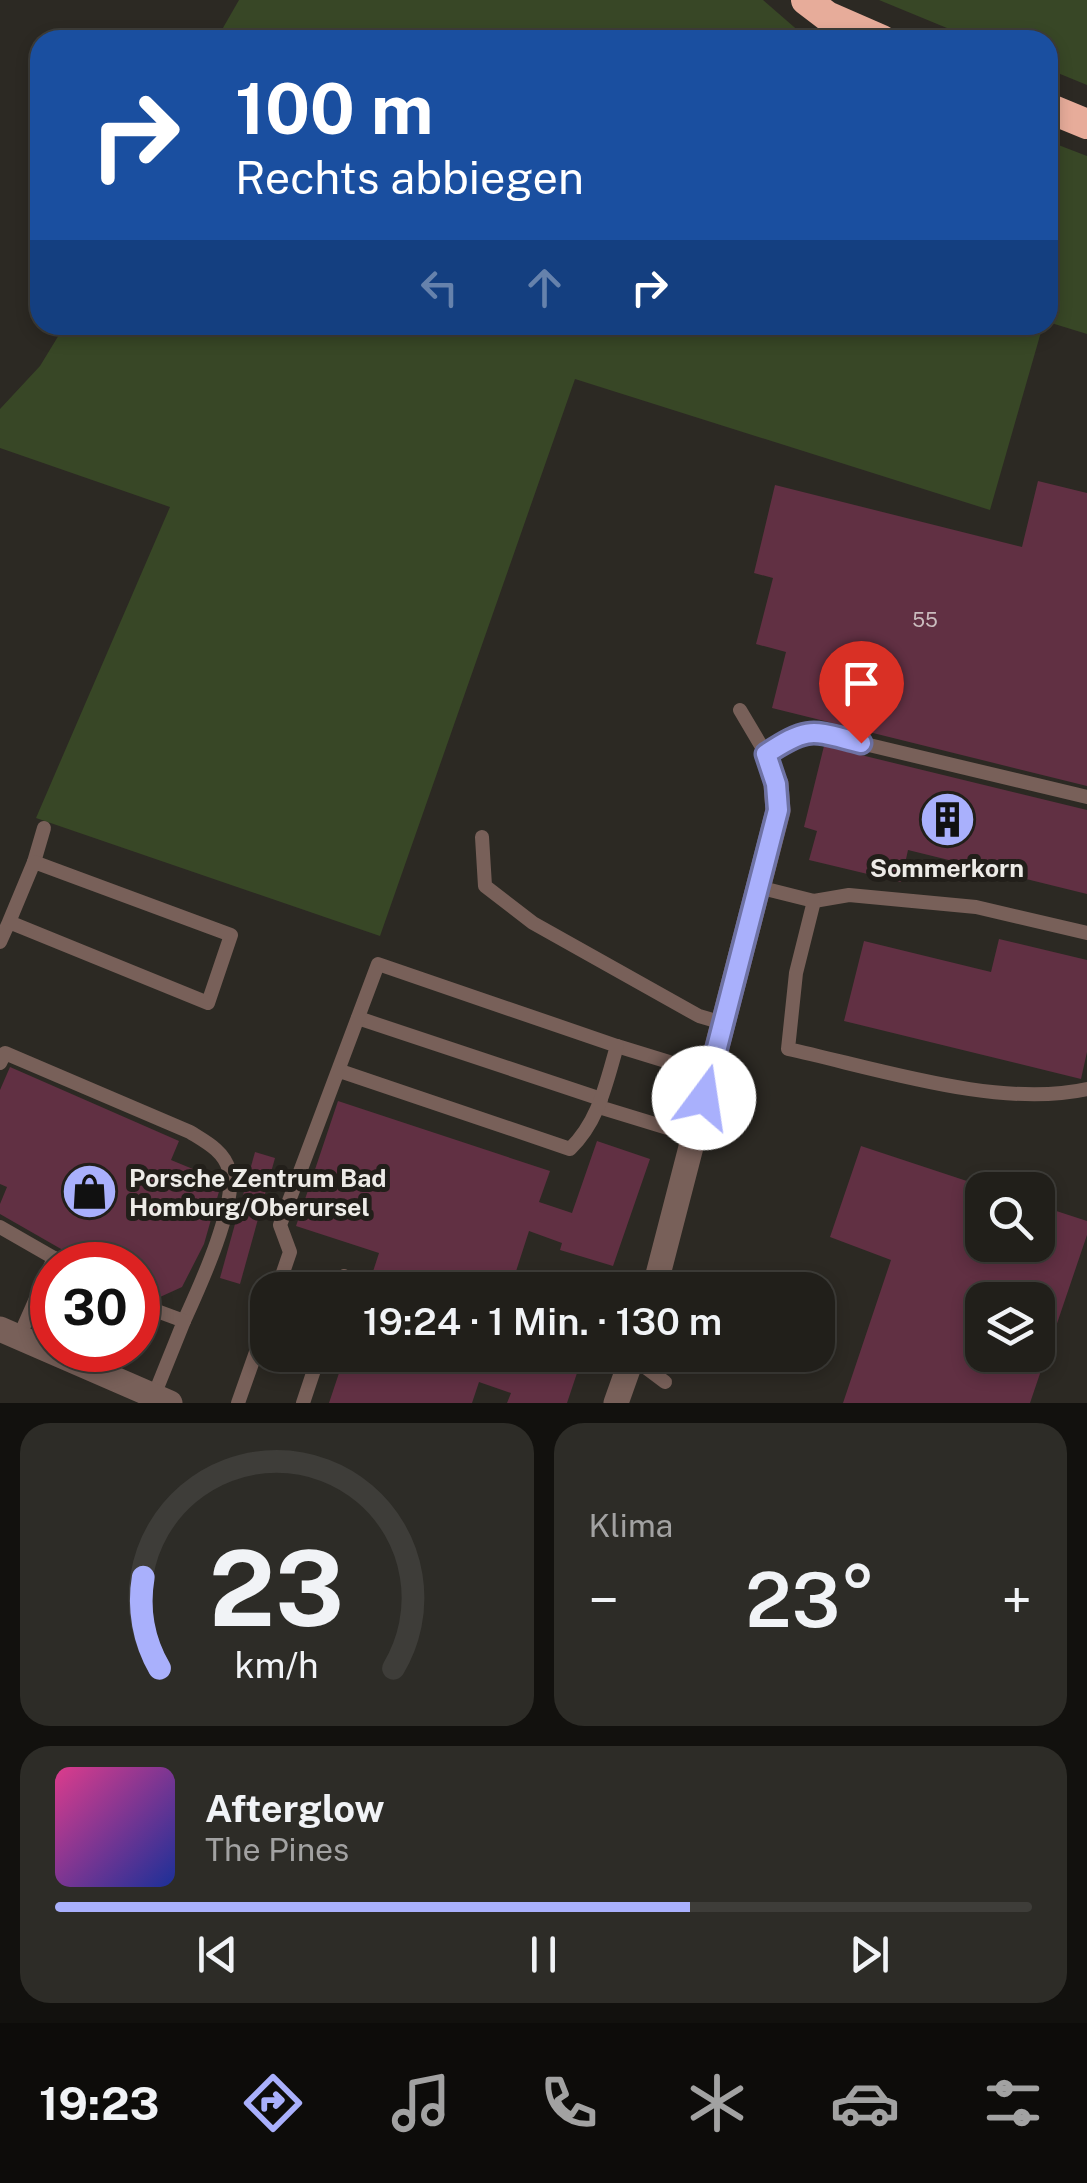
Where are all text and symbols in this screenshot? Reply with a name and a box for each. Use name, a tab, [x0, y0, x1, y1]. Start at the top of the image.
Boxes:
text: 100 m	[235, 67, 433, 150]
icon: right	[70, 70, 200, 200]
text: Rechts abbiegen	[235, 151, 584, 204]
icon: left	[412, 260, 467, 315]
icon: ahead	[517, 260, 572, 315]
icon: right	[622, 260, 677, 315]
house number: 55	[912, 608, 938, 632]
pin	[819, 641, 904, 744]
icon: arrive	[834, 656, 889, 711]
building icon: Sommerkorn	[917, 789, 977, 849]
place label: Sommerkorn	[870, 853, 1024, 883]
position arrow	[652, 1046, 756, 1150]
shop icon: Porsche Zentrum Bad Homburg/Oberursel	[60, 1162, 120, 1222]
place label: Porsche Zentrum Bad Homburg/Oberursel	[129, 1163, 387, 1222]
map controls	[965, 1172, 1055, 1372]
button: search	[965, 1172, 1055, 1262]
speed limit sign: 30	[30, 1242, 160, 1372]
button: layers	[965, 1282, 1055, 1372]
text: 19:24 · 1 Min. · 130 m	[363, 1299, 722, 1344]
text: Klima	[589, 1507, 673, 1544]
text: 23	[209, 1527, 344, 1649]
text: 23°	[745, 1556, 875, 1644]
text: −	[589, 1568, 619, 1632]
text: +	[1001, 1568, 1032, 1632]
text: km/h	[235, 1644, 319, 1686]
text: Afterglow	[205, 1786, 385, 1831]
text: The Pines	[205, 1831, 349, 1868]
icon: previous	[190, 1927, 245, 1982]
icon: pause	[516, 1927, 571, 1982]
icon: next	[842, 1927, 897, 1982]
icon: directions	[238, 2068, 308, 2138]
icon: music	[386, 2068, 456, 2138]
icon: phone	[534, 2068, 604, 2138]
icon: climate	[682, 2068, 752, 2138]
icon: car	[830, 2068, 900, 2138]
icon: filters	[978, 2068, 1048, 2138]
text: 19:23	[39, 2077, 159, 2130]

